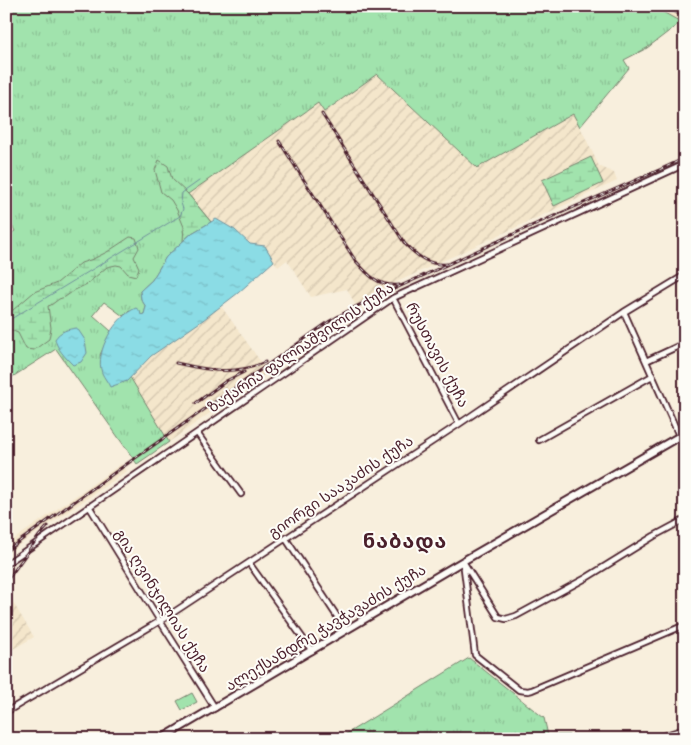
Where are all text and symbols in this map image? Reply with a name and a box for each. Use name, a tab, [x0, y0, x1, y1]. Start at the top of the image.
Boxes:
street label: ზაქარია ფალიაშვილის ქუჩა	[204, 279, 398, 417]
street label: რუსთავის ქუჩა	[401, 299, 473, 411]
street label: გიორგი სააკაძის ქუჩა	[265, 431, 417, 543]
street label: გია ღვინჯილიას ქუჩა	[110, 526, 214, 676]
district label: ნაბადა	[363, 530, 447, 554]
street label: ალექსანდრე ჭავჭავაძის ქუჩა	[222, 561, 430, 695]

